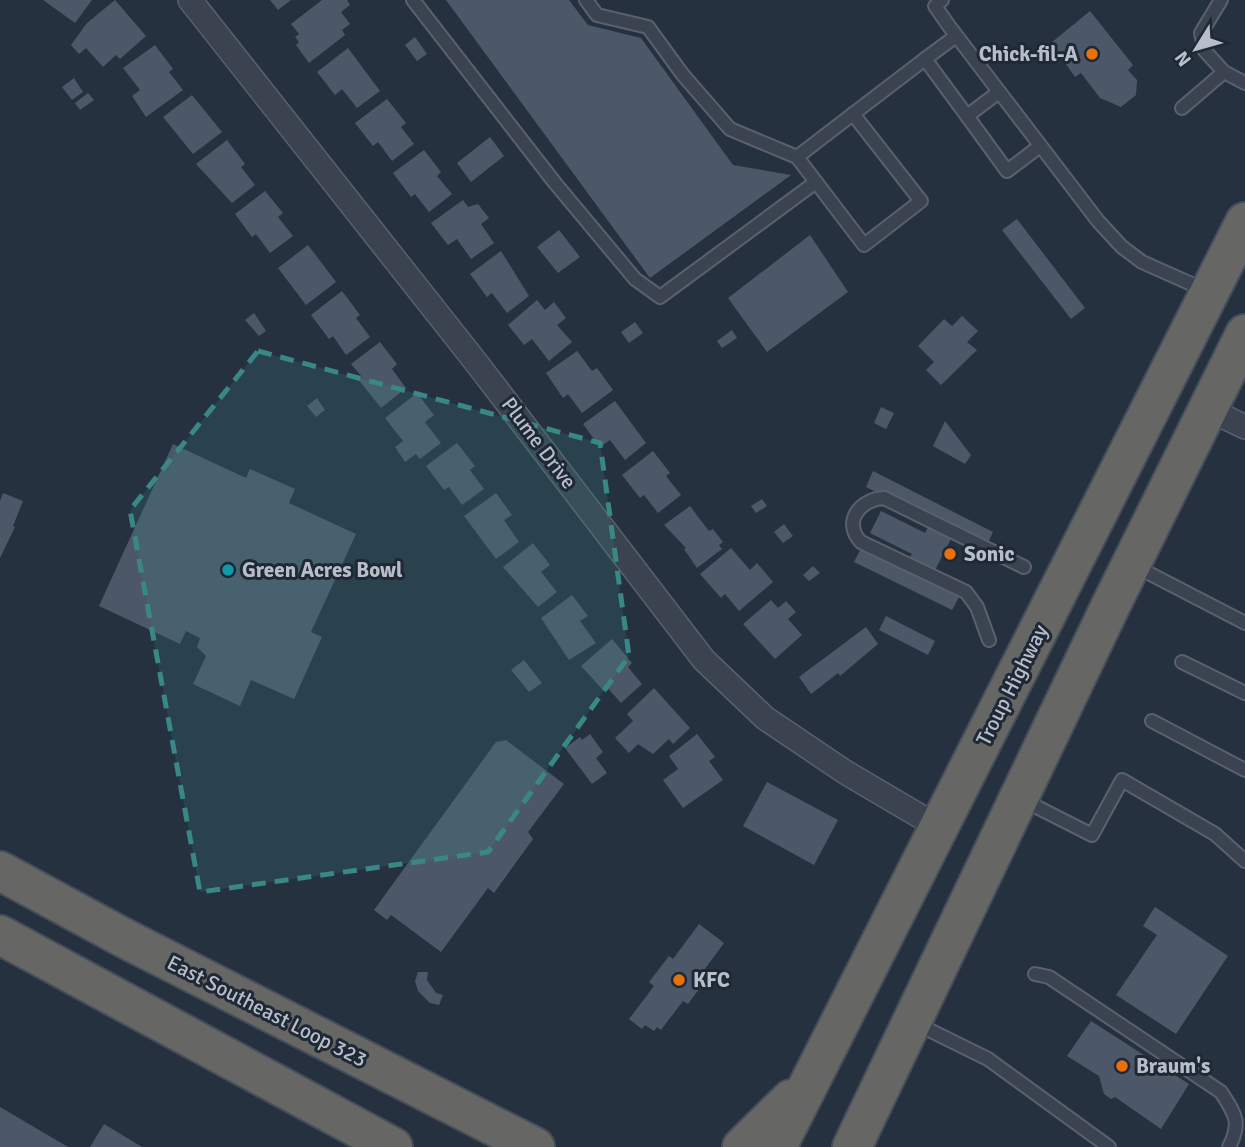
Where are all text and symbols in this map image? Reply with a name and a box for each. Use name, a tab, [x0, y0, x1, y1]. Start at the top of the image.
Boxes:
north arrow	[1161, 14, 1231, 84]
place label: Chick-fil-A	[979, 41, 1079, 67]
marker: Chick-fil-A	[1084, 46, 1100, 62]
text: N	[1170, 46, 1197, 71]
street label: Plume Drive	[496, 392, 582, 494]
place label: Sonic	[964, 541, 1014, 567]
marker: Sonic	[942, 546, 958, 562]
place label: Green Acres Bowl	[242, 557, 403, 583]
marker: Green Acres Bowl	[220, 562, 236, 578]
street label: Troup Highway	[970, 620, 1054, 750]
street label: East Southeast Loop 323	[163, 949, 371, 1073]
place label: KFC	[693, 967, 730, 993]
marker: KFC	[671, 972, 687, 988]
place label: Braum's	[1136, 1053, 1210, 1079]
marker: Braum's	[1114, 1058, 1130, 1074]

